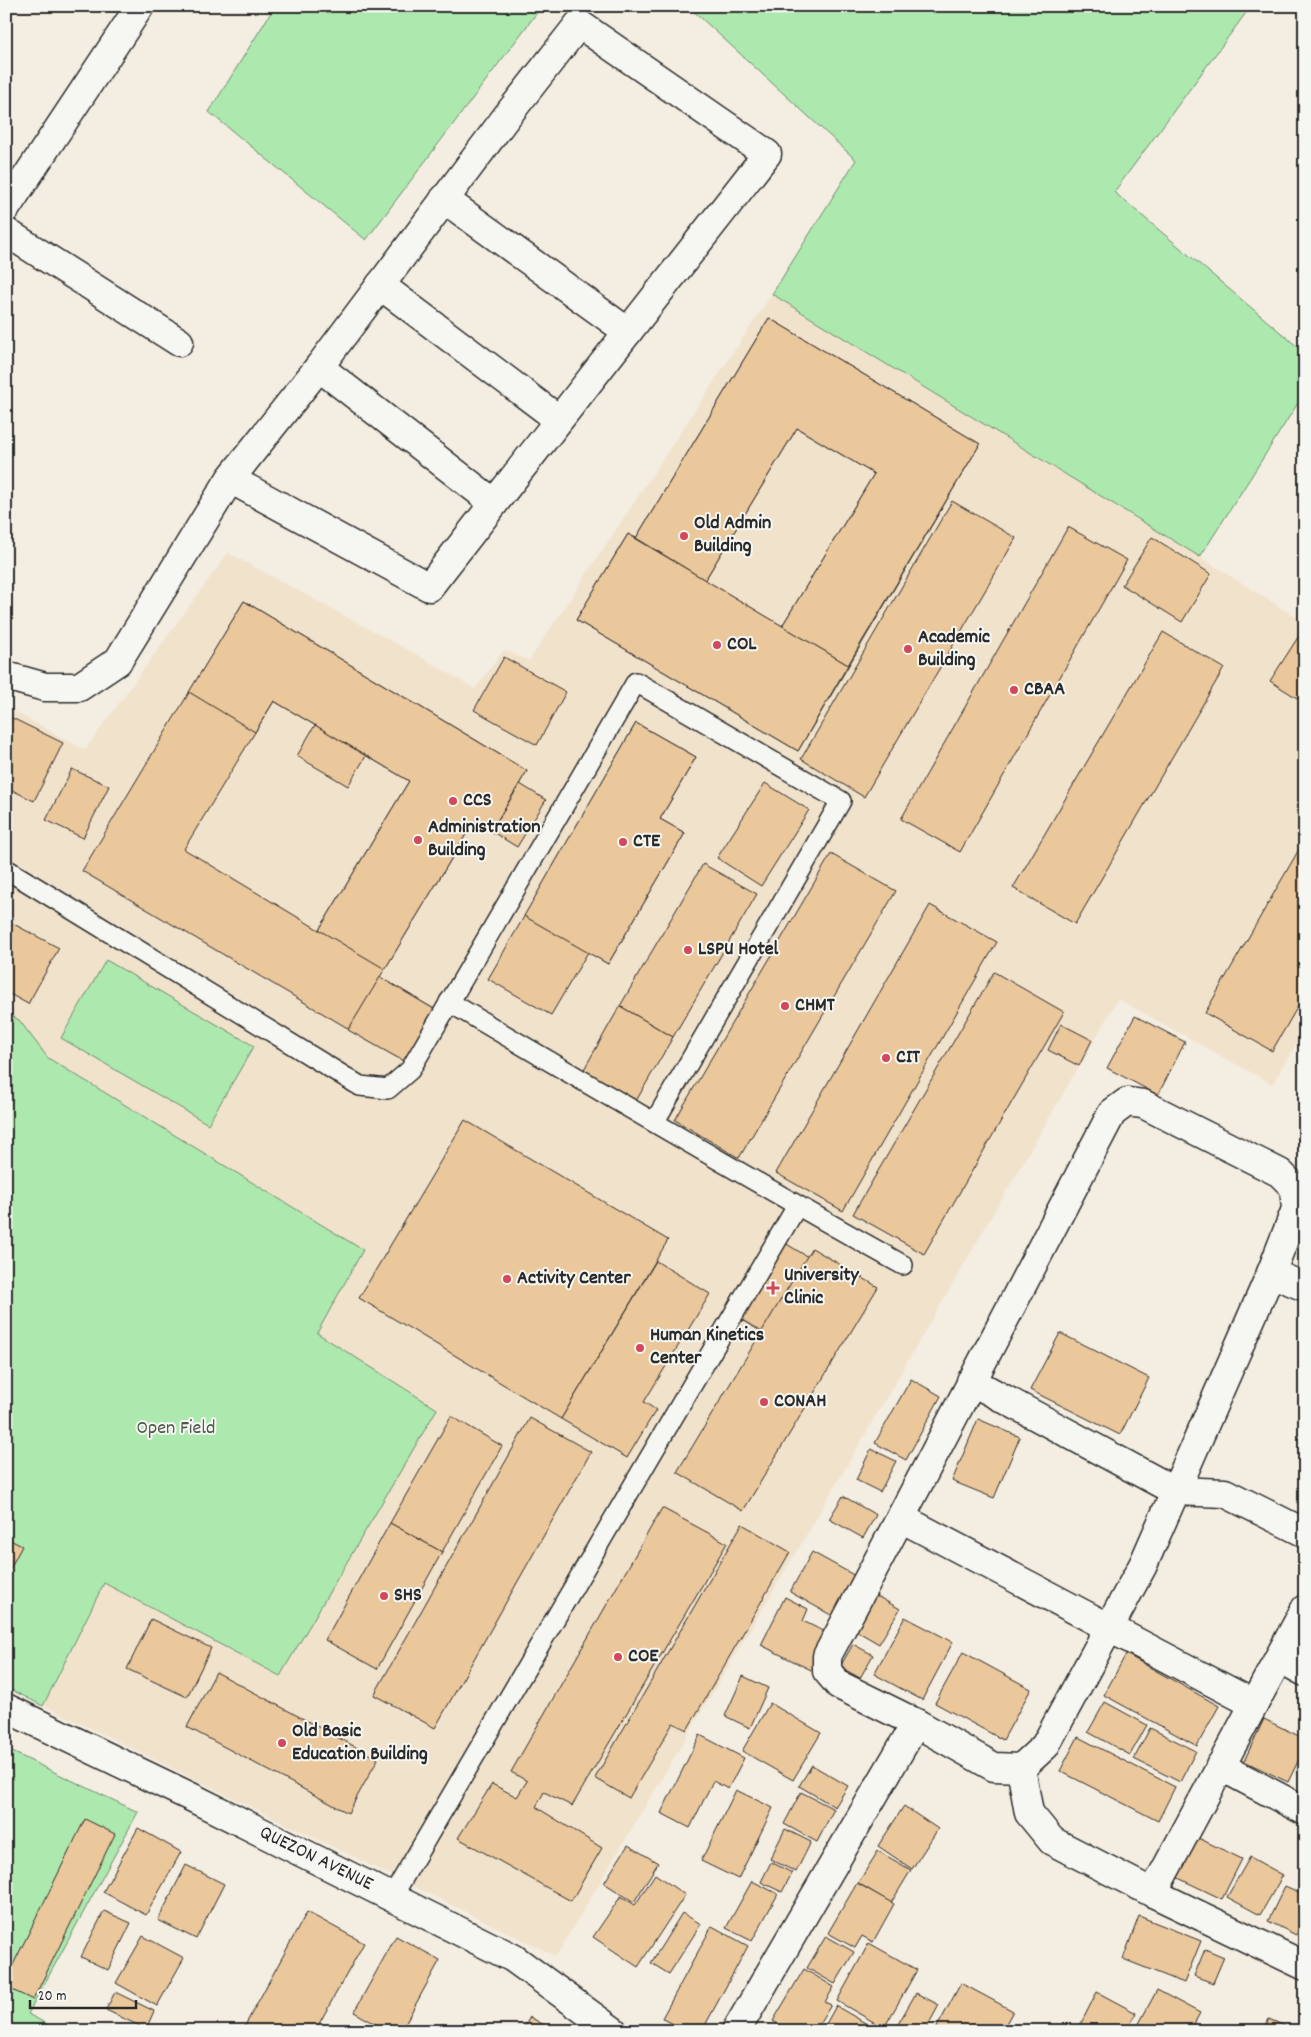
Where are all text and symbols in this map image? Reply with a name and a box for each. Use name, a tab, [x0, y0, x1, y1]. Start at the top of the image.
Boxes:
place label: Old Admin Building	[694, 510, 771, 561]
marker: Old Admin Building	[678, 530, 690, 542]
place label: Academic Building	[918, 624, 990, 675]
place label: COL	[727, 631, 757, 659]
marker: COL	[711, 639, 723, 651]
marker: Academic Building	[902, 643, 914, 655]
place label: CBAA	[1024, 676, 1065, 704]
marker: CBAA	[1008, 684, 1020, 696]
place label: CCS	[463, 787, 492, 815]
marker: CCS	[447, 795, 459, 807]
place label: Administration Building	[428, 814, 540, 865]
place label: CTE	[633, 828, 661, 856]
marker: Administration Building	[412, 834, 424, 846]
marker: CTE	[617, 836, 629, 848]
place label: LSPU Hotel	[698, 936, 779, 964]
marker: LSPU Hotel	[682, 944, 694, 956]
place label: CHMT	[795, 992, 836, 1020]
marker: CHMT	[779, 1000, 791, 1012]
place label: CIT	[896, 1044, 921, 1072]
marker: CIT	[880, 1052, 892, 1064]
place label: University Clinic	[784, 1262, 860, 1313]
place label: Activity Center	[517, 1265, 631, 1293]
marker: Activity Center	[501, 1273, 513, 1285]
marker: University Clinic	[766, 1281, 780, 1295]
place label: Human Kinetics Center	[650, 1322, 764, 1373]
marker: Human Kinetics Center	[634, 1342, 646, 1354]
place label: CONAH	[774, 1388, 826, 1416]
marker: CONAH	[758, 1396, 770, 1408]
park label: Open Field	[137, 1415, 215, 1443]
place label: SHS	[394, 1582, 422, 1610]
marker: SHS	[378, 1590, 390, 1602]
place label: COE	[628, 1643, 659, 1671]
marker: COE	[612, 1651, 624, 1663]
place label: Old Basic Education Building	[292, 1718, 428, 1769]
marker: Old Basic Education Building	[276, 1737, 288, 1749]
street label: QUEZON AVENUE	[254, 1819, 378, 1899]
scale bar	[30, 1977, 136, 2009]
text: 20 m	[38, 1986, 66, 2008]

